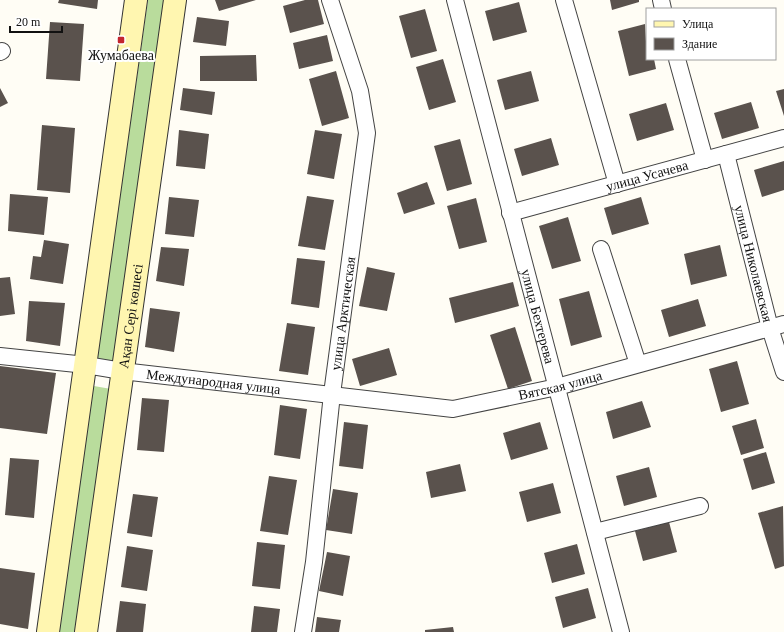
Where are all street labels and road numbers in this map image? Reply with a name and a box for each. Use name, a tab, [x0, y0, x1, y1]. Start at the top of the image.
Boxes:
street label: улица Усачева	[604, 157, 690, 194]
street label: улица Николаевская	[732, 203, 776, 324]
street label: улица Арктическая	[328, 255, 358, 371]
street label: Ақан Сері көшесі	[116, 263, 145, 369]
street label: улица Бехтерева	[518, 267, 558, 366]
street label: Международная улица	[146, 366, 282, 397]
street label: Вятская улица	[517, 367, 604, 402]

